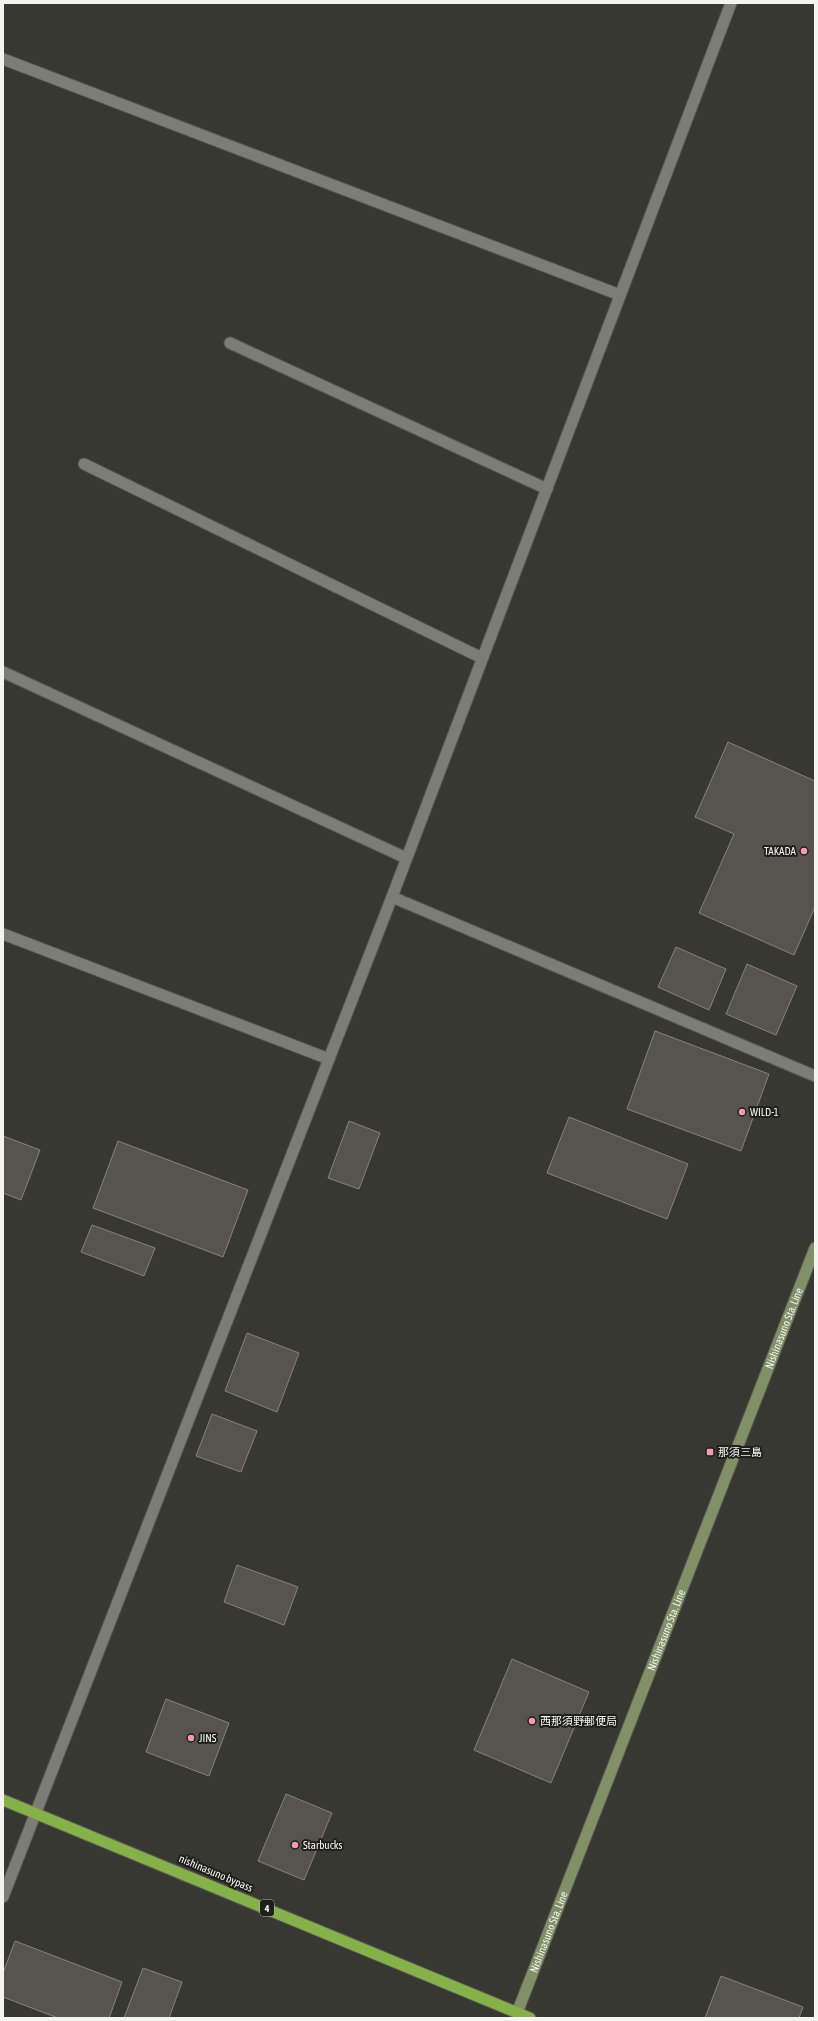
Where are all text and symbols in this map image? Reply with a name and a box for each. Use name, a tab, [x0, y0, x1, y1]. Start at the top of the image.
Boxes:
place label: TAKADA	[764, 845, 797, 857]
marker: TAKADA	[799, 846, 809, 856]
place label: WILD-1	[750, 1106, 779, 1118]
marker: WILD-1	[737, 1107, 747, 1117]
street label: Nishinasuno Sta. Line	[763, 1286, 805, 1370]
place label: 那須三島	[718, 1446, 762, 1458]
marker: 那須三島	[705, 1447, 715, 1457]
street label: Nishinasuno Sta. Line	[645, 1588, 687, 1672]
place label: 西那須野郵便局	[540, 1715, 617, 1727]
marker: 西那須野郵便局	[527, 1716, 537, 1726]
place label: JINS	[199, 1732, 217, 1744]
marker: JINS	[186, 1733, 196, 1743]
place label: Starbucks	[303, 1839, 343, 1851]
marker: Starbucks	[290, 1840, 300, 1850]
street label: nishinasuno bypass	[177, 1852, 255, 1894]
street label: Nishinasuno Sta. Line	[527, 1890, 570, 1974]
road number: 4	[260, 1900, 274, 1916]

